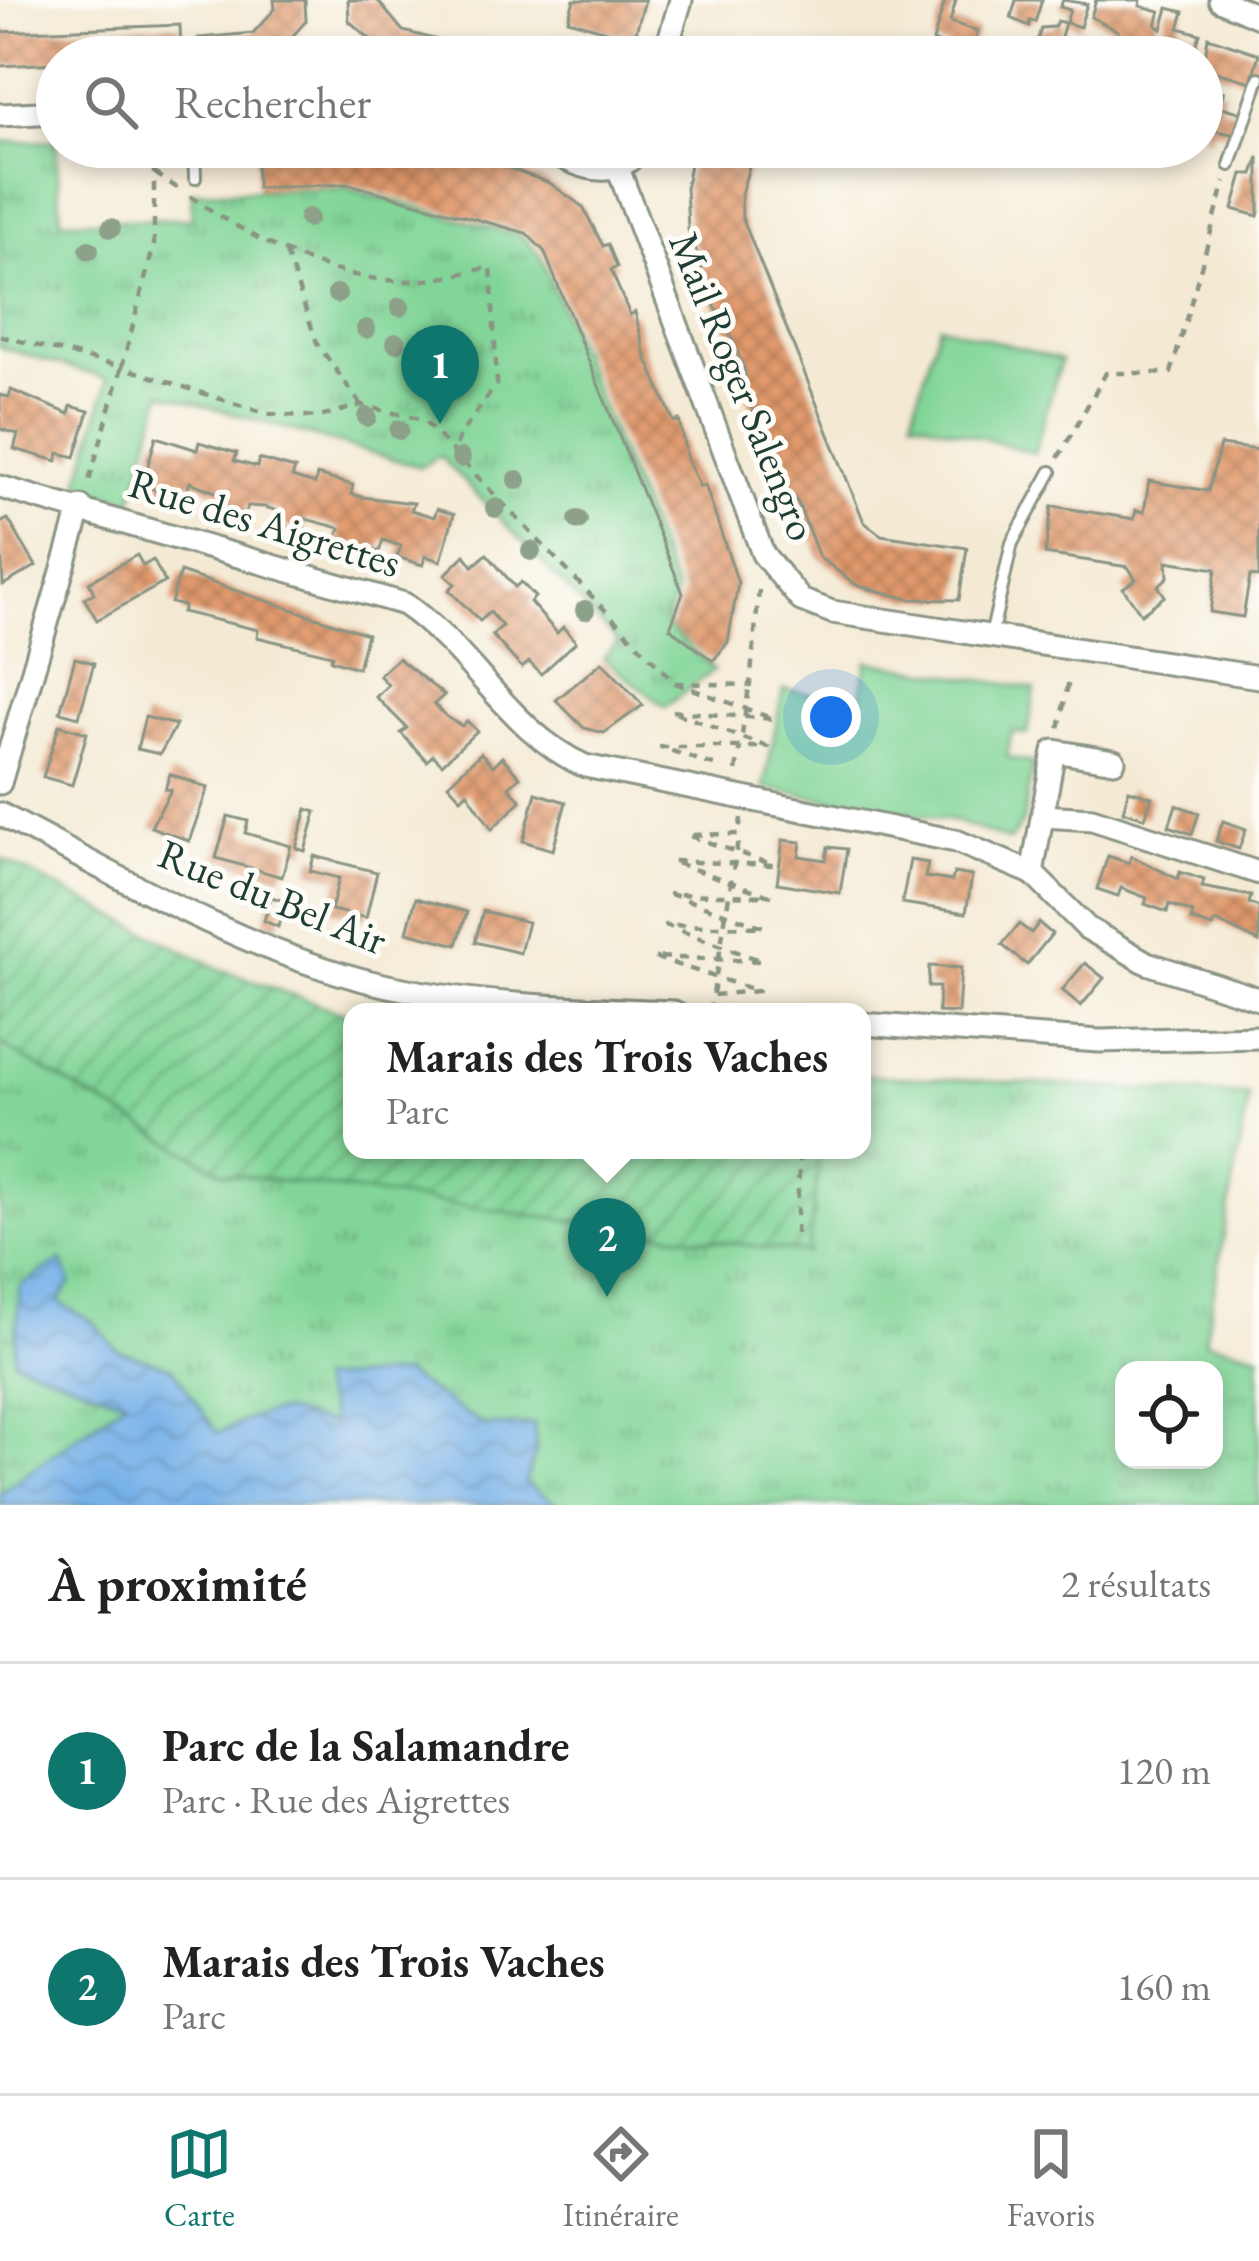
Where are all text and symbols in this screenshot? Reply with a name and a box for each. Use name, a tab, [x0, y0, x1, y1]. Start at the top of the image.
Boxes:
search box	[36, 36, 1223, 168]
icon: search	[78, 69, 144, 135]
text: Rechercher	[174, 73, 371, 131]
street label: Mail Roger Salengro	[657, 224, 831, 549]
pin: 1	[401, 325, 479, 424]
street label: Rue des Aigrettes	[123, 455, 407, 590]
your location	[801, 687, 861, 747]
street label: Rue du Bel Air	[151, 826, 395, 967]
popup	[343, 1003, 871, 1159]
text: Marais des Trois Vaches	[386, 1027, 828, 1085]
text: Parc	[386, 1085, 450, 1136]
pin: 2	[568, 1198, 646, 1297]
map controls	[1115, 1361, 1223, 1469]
button: locate	[1115, 1361, 1223, 1469]
text: À proximité	[48, 1550, 307, 1616]
text: 2 résultats	[1061, 1558, 1211, 1609]
text: Parc de la Salamandre	[162, 1716, 570, 1774]
text: 1	[77, 1745, 97, 1796]
text: 120 m	[1117, 1745, 1211, 1796]
text: Parc · Rue des Aigrettes	[162, 1774, 510, 1825]
text: Marais des Trois Vaches	[162, 1932, 605, 1990]
text: 2	[77, 1961, 97, 2012]
text: 160 m	[1117, 1961, 1211, 2012]
text: Parc	[162, 1990, 226, 2041]
tab: Carte	[164, 2121, 235, 2236]
tab: Itinéraire	[563, 2121, 679, 2236]
tab: Favoris	[1007, 2121, 1095, 2236]

